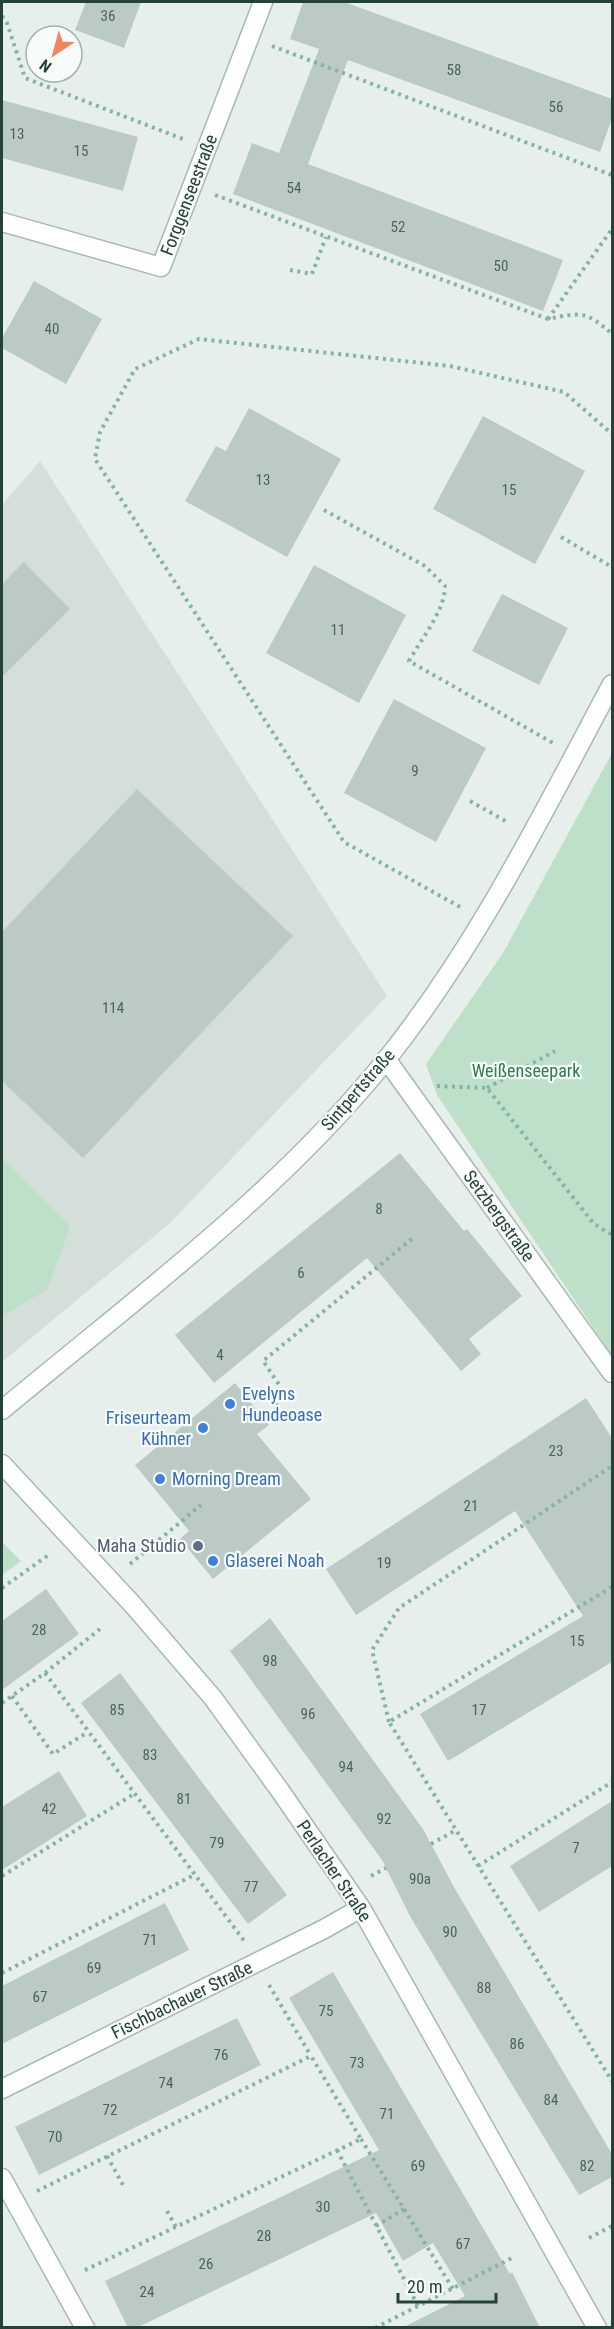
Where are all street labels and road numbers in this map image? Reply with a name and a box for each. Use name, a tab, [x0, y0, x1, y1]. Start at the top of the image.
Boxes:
street label: Forggenseestraße	[156, 131, 221, 258]
street label: Sintpertstraße	[317, 1045, 399, 1135]
street label: Setzbergstraße	[459, 1166, 540, 1265]
street label: Perlacher Straße	[293, 1816, 376, 1925]
street label: Fischbachauer Straße	[108, 1956, 256, 2043]

